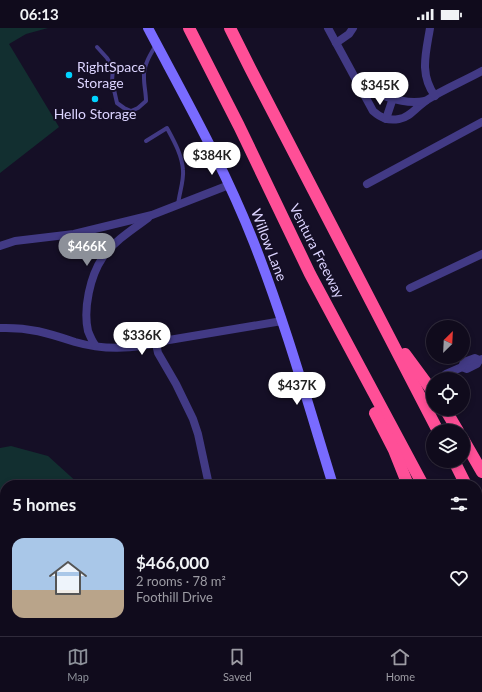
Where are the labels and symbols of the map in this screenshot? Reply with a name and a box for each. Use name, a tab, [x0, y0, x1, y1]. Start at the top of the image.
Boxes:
place label: RightSpace Storage	[77, 58, 145, 91]
marker: RightSpace Storage	[64, 70, 74, 80]
pin: $345K	[352, 72, 408, 106]
marker: Hello Storage	[90, 94, 100, 104]
place label: Hello Storage	[54, 105, 136, 122]
pin: $384K	[184, 142, 240, 176]
street label: Ventura Freeway	[286, 201, 349, 301]
street label: Willow Lane	[248, 206, 291, 283]
pin: $466K	[59, 233, 115, 267]
north arrow	[426, 320, 470, 364]
pin: $336K	[114, 322, 170, 356]
pin: $437K	[269, 372, 325, 406]

